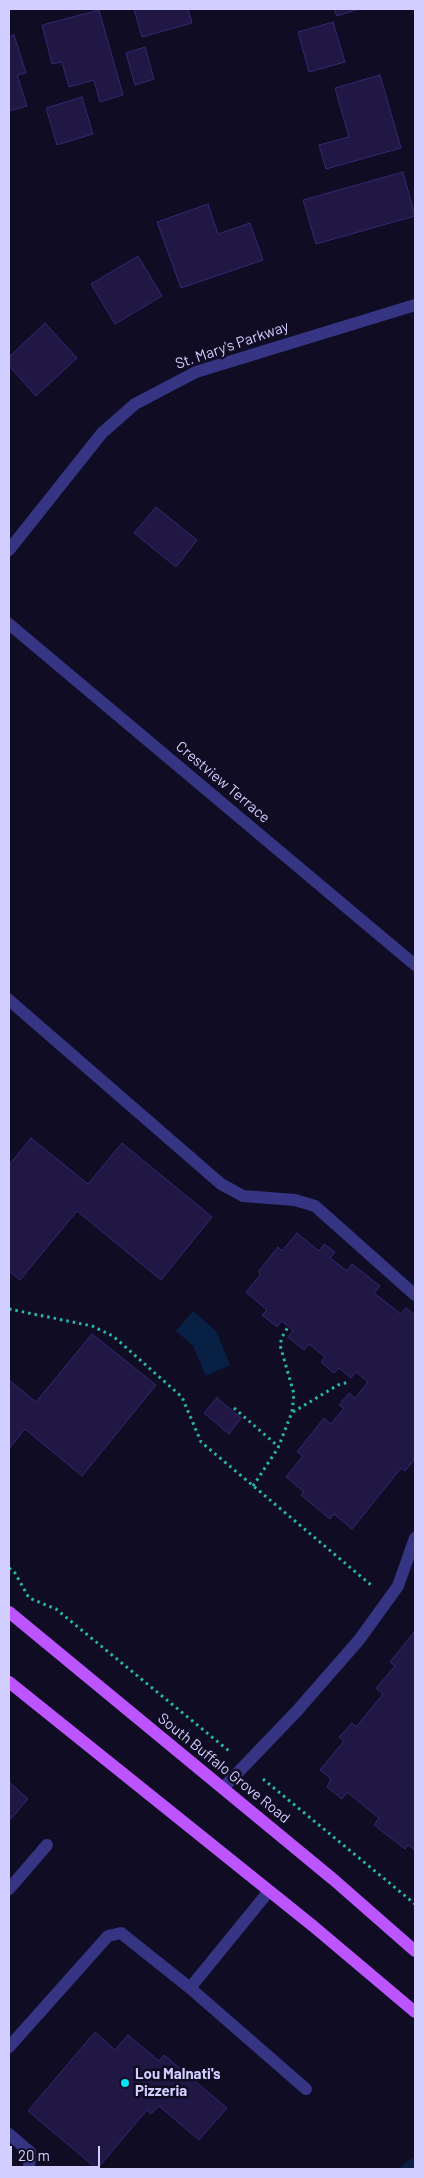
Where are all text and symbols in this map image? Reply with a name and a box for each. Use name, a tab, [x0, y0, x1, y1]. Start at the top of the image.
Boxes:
street label: St. Mary's Parkway	[173, 317, 291, 373]
street label: Crestview Terrace	[172, 737, 274, 827]
street label: South Buffalo Grove Road	[154, 1709, 294, 1827]
place label: Lou Malnati's Pizzeria	[135, 2065, 221, 2100]
marker: Lou Malnati's Pizzeria	[119, 2077, 131, 2089]
scale bar	[12, 2136, 102, 2168]
text: 20 m	[18, 2146, 50, 2164]

